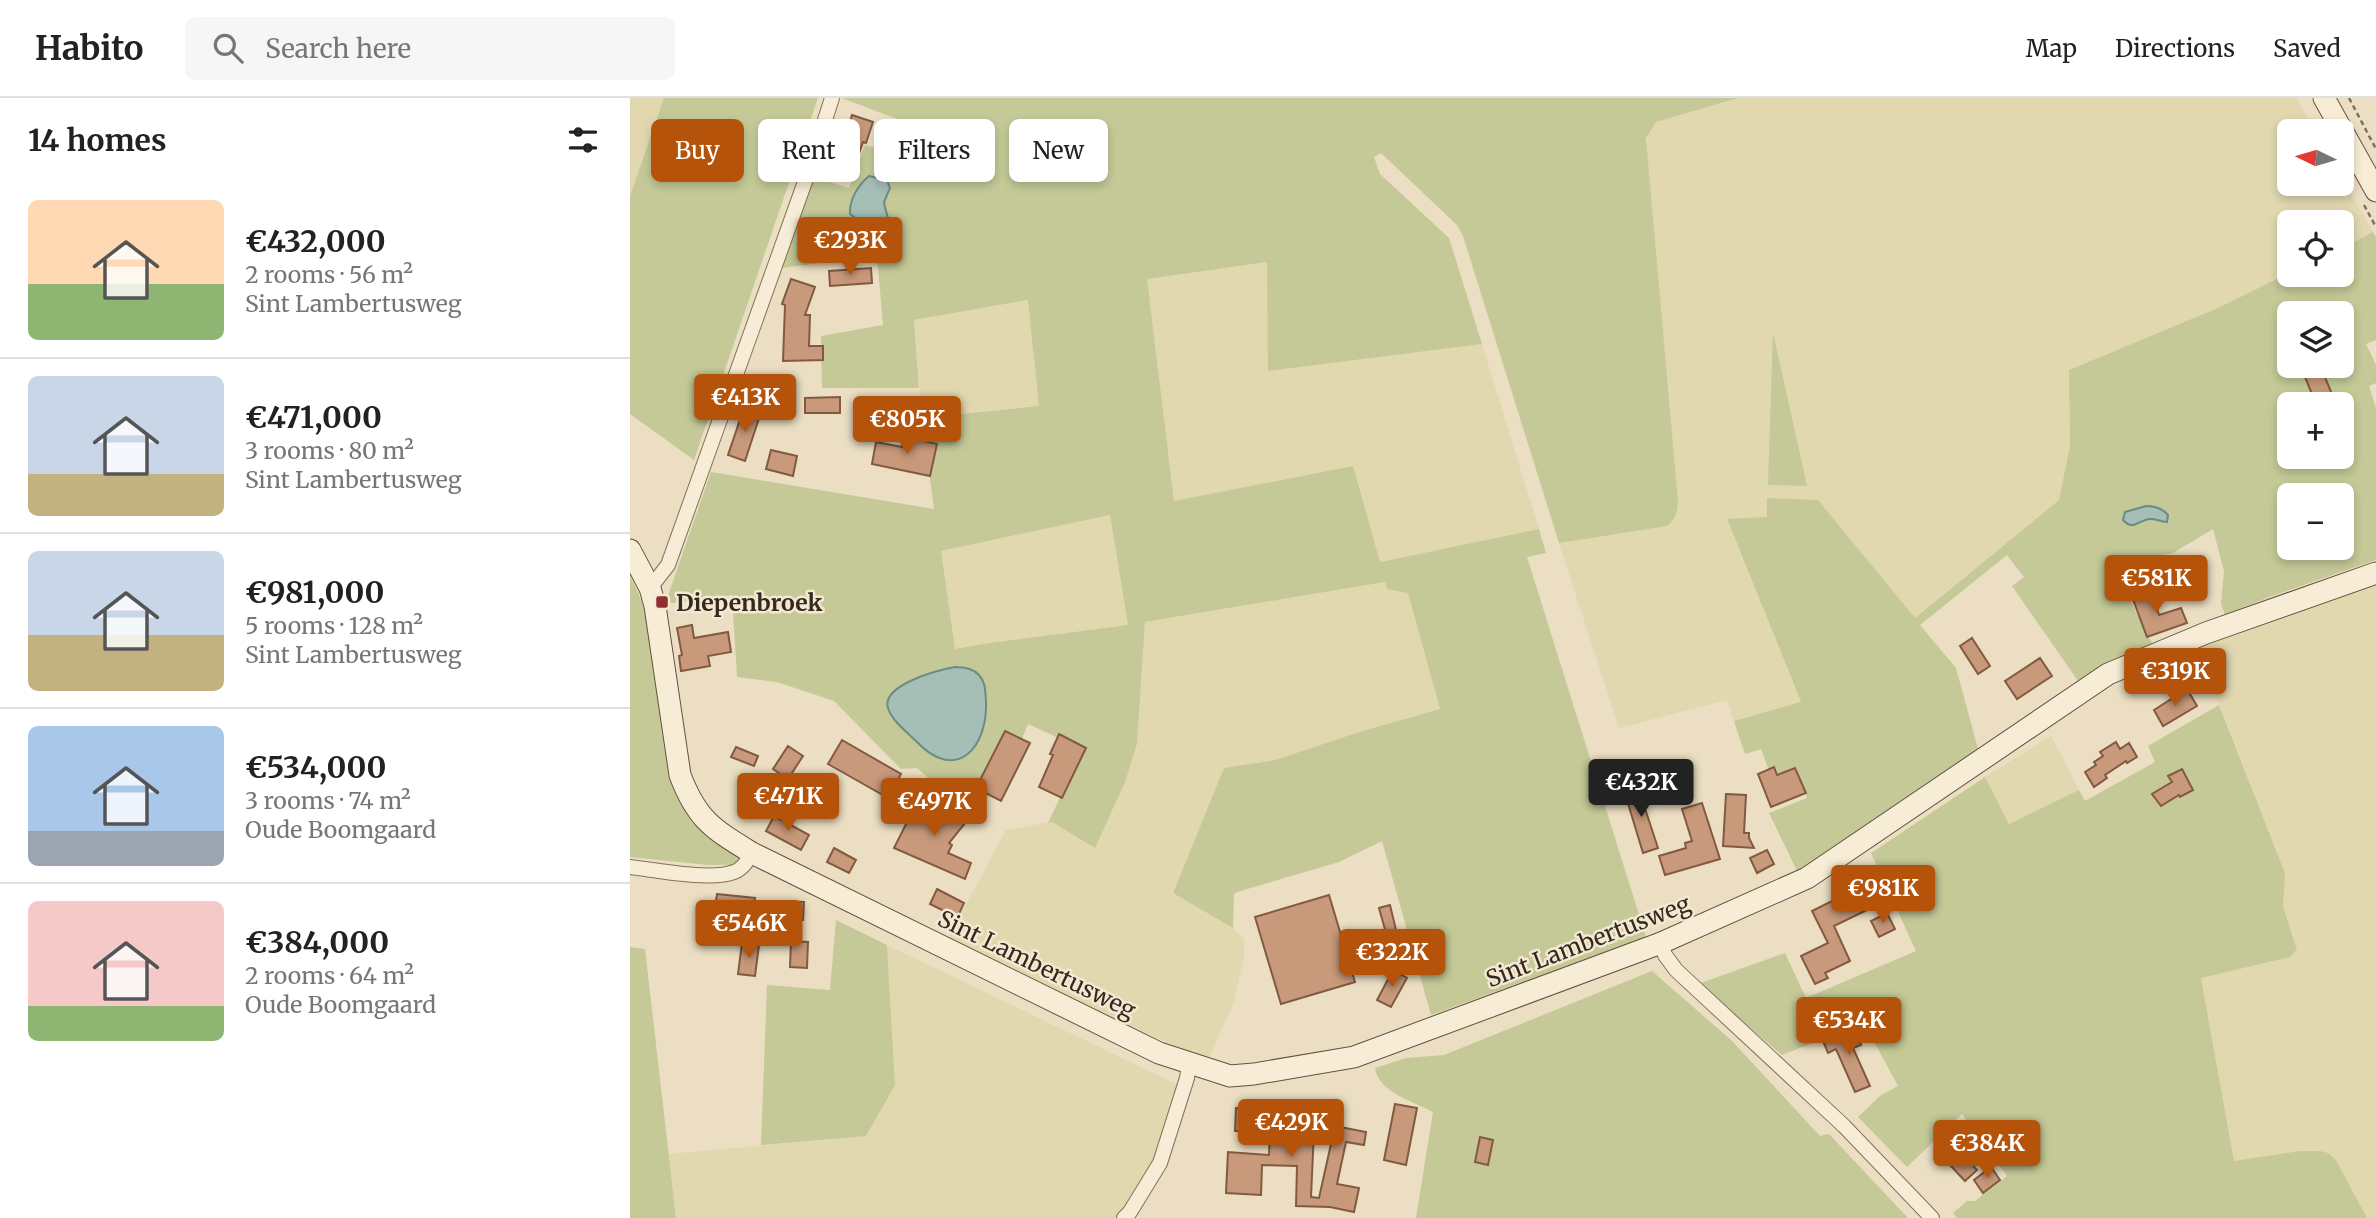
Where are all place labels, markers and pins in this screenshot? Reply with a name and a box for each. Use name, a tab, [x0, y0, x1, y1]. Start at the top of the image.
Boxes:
pin: €293K	[801, 218, 899, 277]
pin: €413K	[696, 374, 794, 434]
pin: €805K	[858, 396, 956, 456]
pin: €581K	[2107, 556, 2205, 615]
place label: Diepenbroek	[676, 588, 823, 617]
marker: Diepenbroek	[654, 594, 670, 610]
pin: €319K	[2126, 648, 2224, 708]
pin: €432K	[1592, 760, 1690, 819]
pin: €471K	[739, 774, 837, 833]
pin: €497K	[885, 778, 983, 838]
pin: €981K	[1834, 866, 1932, 925]
pin: €546K	[700, 900, 798, 960]
pin: €322K	[1343, 930, 1441, 989]
pin: €534K	[1800, 998, 1898, 1057]
pin: €429K	[1242, 1100, 1340, 1159]
pin: €384K	[1938, 1121, 2036, 1180]

